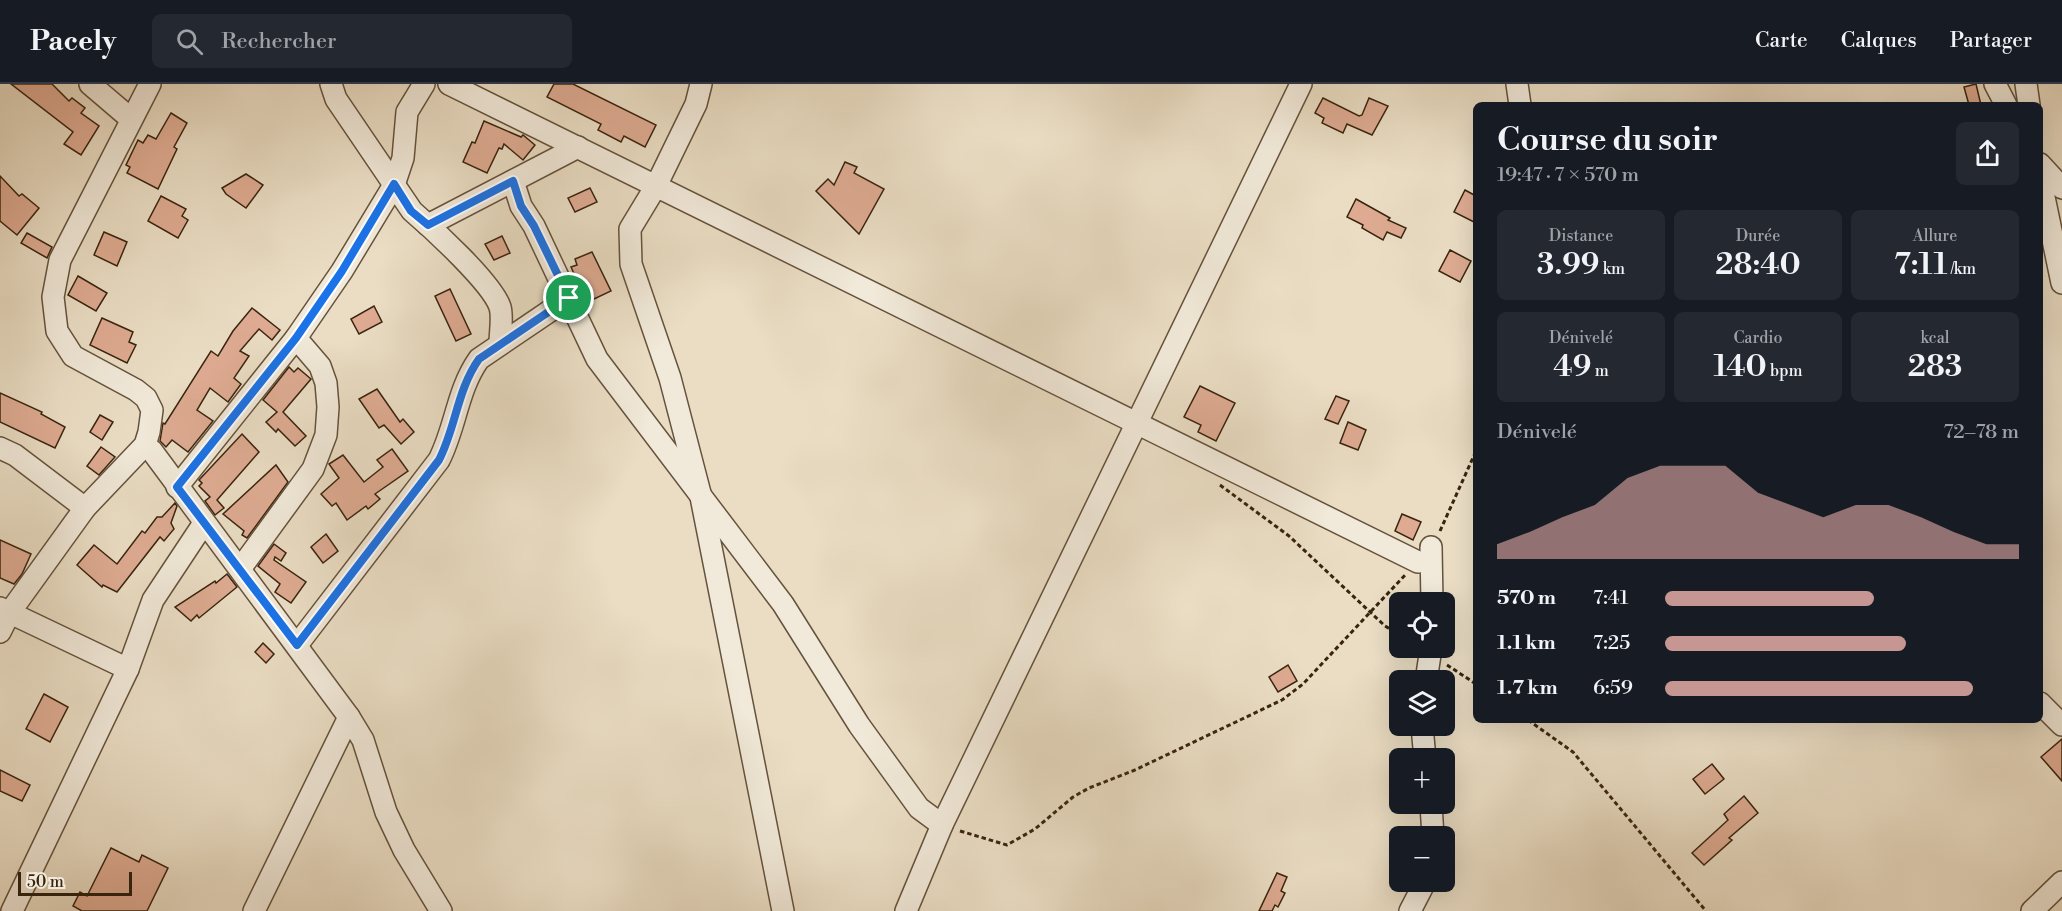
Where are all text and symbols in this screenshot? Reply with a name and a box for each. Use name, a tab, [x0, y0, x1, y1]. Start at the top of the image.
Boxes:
search box	[152, 14, 572, 68]
text: Pacely	[30, 24, 116, 59]
icon: search	[173, 25, 206, 58]
text: Rechercher	[221, 28, 337, 55]
text: Carte	[1755, 28, 1808, 54]
text: Calques	[1841, 28, 1917, 54]
text: Partager	[1950, 28, 2032, 54]
text: Course du soir	[1497, 120, 1718, 161]
button: share	[1956, 122, 2019, 185]
text: 19:47 · 7 × 570 m	[1497, 163, 1639, 188]
text: Distance	[1549, 226, 1613, 246]
text: Durée	[1736, 226, 1780, 246]
text: Allure	[1913, 226, 1957, 246]
text: 3.99	[1537, 246, 1599, 284]
text: 28:40	[1715, 246, 1801, 284]
text: 7:11	[1894, 246, 1947, 284]
text: km	[1599, 259, 1625, 279]
text: /km	[1947, 259, 1976, 279]
pin	[543, 272, 594, 323]
icon: arrive	[552, 281, 585, 314]
text: Dénivelé	[1549, 328, 1613, 348]
text: Cardio	[1733, 328, 1783, 348]
text: kcal	[1920, 328, 1950, 348]
text: 49	[1553, 348, 1591, 386]
text: 140	[1714, 348, 1767, 386]
text: 283	[1908, 348, 1962, 386]
text: m	[1591, 361, 1609, 381]
text: bpm	[1767, 361, 1802, 381]
text: Dénivelé	[1497, 420, 1577, 445]
text: 72–78 m	[1943, 420, 2019, 445]
text: 570 m	[1497, 586, 1556, 611]
text: 7:41	[1593, 586, 1628, 611]
map controls	[1389, 592, 1455, 892]
button: locate	[1389, 592, 1455, 658]
text: 1.1 km	[1497, 631, 1556, 656]
text: 7:25	[1593, 631, 1630, 656]
button: layers	[1389, 670, 1455, 736]
text: 1.7 km	[1497, 676, 1558, 701]
text: 6:59	[1593, 676, 1633, 701]
button: +	[1389, 748, 1455, 814]
button: −	[1389, 826, 1455, 892]
scale bar	[18, 869, 132, 896]
text: 50 m	[27, 872, 64, 892]

